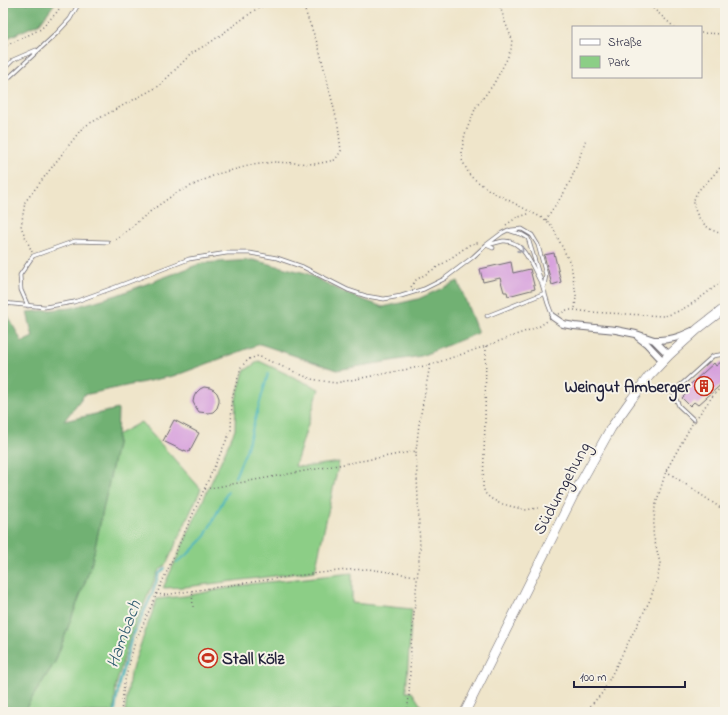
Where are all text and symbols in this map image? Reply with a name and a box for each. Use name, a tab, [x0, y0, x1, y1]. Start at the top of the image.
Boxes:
legend	[572, 26, 702, 78]
text: Straße	[608, 34, 642, 52]
text: Park	[608, 54, 630, 72]
one-way arrow	[517, 245, 524, 252]
place label: Weingut Amberger	[564, 375, 691, 402]
building icon: Weingut Amberger	[693, 375, 715, 397]
street label: Südumgehung	[527, 438, 599, 541]
water label: Hambach	[101, 597, 149, 672]
sports icon: Stall Kölz	[197, 647, 219, 669]
place label: Stall Kölz	[222, 647, 285, 672]
scale bar	[574, 663, 685, 689]
text: 100 m	[580, 669, 607, 687]

